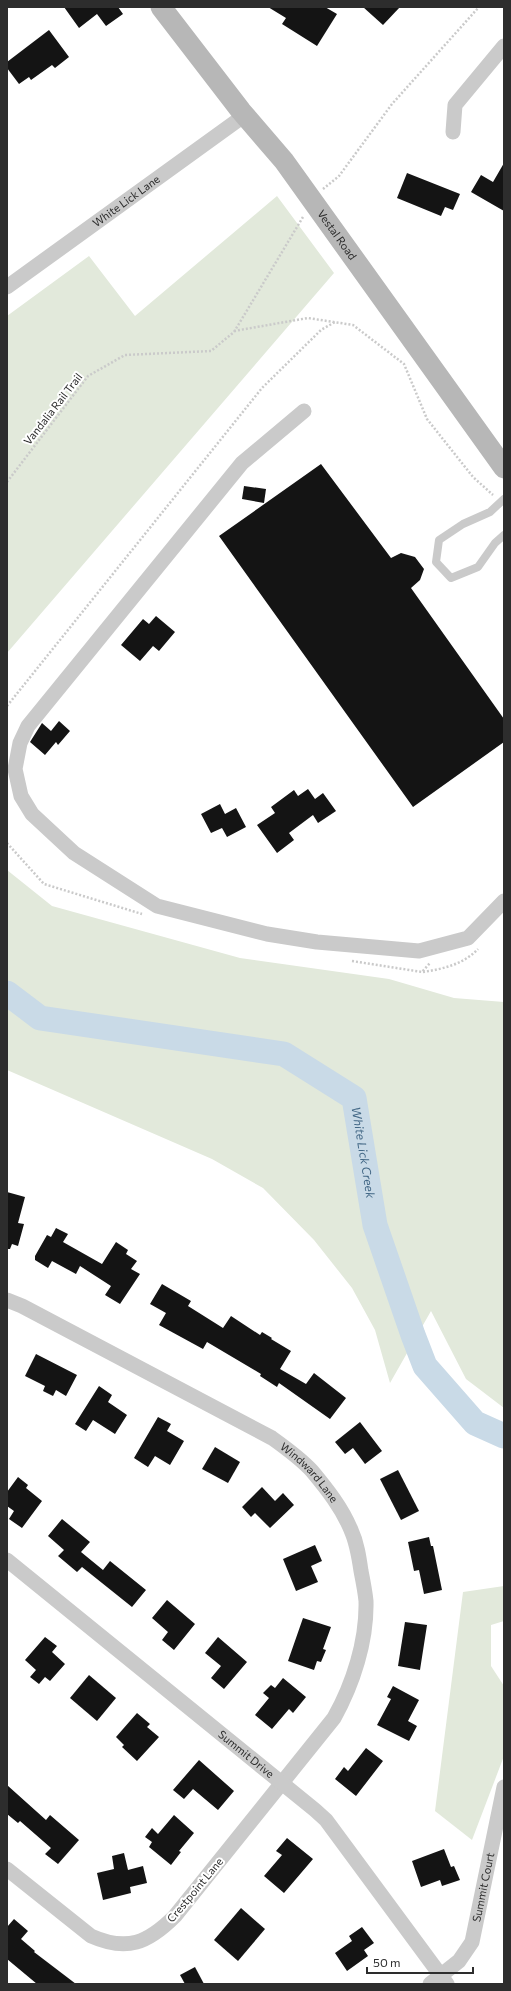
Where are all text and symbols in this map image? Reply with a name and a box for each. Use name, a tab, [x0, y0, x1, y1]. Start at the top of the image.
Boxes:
street label: White Lick Lane	[90, 172, 162, 229]
street label: Vestal Road	[315, 207, 360, 262]
street label: Vandalia Rail Trail	[21, 370, 85, 447]
water label: White Lick Creek	[350, 1106, 379, 1200]
street label: Windward Lane	[278, 1439, 341, 1505]
street label: Summit Drive	[216, 1727, 277, 1780]
street label: Summit Court	[469, 1851, 496, 1923]
street label: Crestpoint Lane	[164, 1855, 225, 1925]
scale bar	[367, 1949, 473, 1975]
text: 50 m	[373, 1955, 401, 1969]

